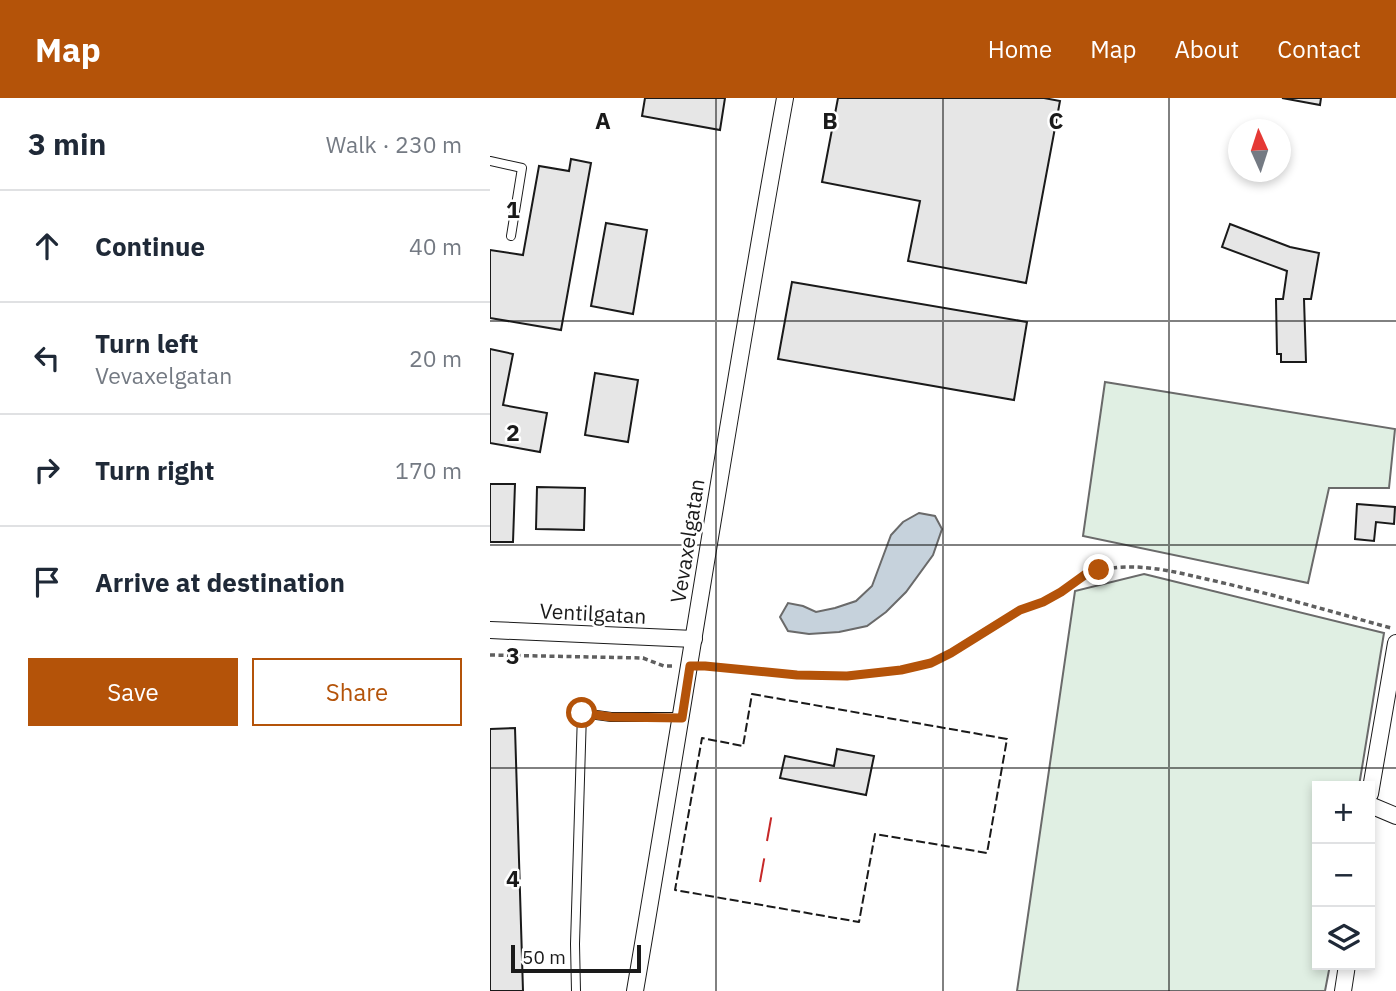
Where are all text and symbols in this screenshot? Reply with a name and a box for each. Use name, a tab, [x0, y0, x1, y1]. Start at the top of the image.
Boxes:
text: Map	[35, 28, 101, 71]
text: Home	[988, 33, 1052, 65]
text: Map	[1090, 33, 1136, 65]
text: About	[1174, 33, 1239, 65]
text: Contact	[1277, 33, 1361, 65]
text: A	[595, 105, 611, 135]
text: B	[822, 105, 838, 135]
text: C	[1049, 105, 1064, 135]
north arrow	[1228, 119, 1291, 182]
text: 3 min	[28, 124, 106, 163]
text: Walk · 230 m	[326, 129, 462, 159]
text: 1	[506, 194, 520, 224]
icon: ahead	[28, 227, 66, 265]
text: Continue	[95, 229, 205, 263]
text: 40 m	[409, 231, 462, 261]
text: Turn left	[95, 326, 198, 360]
icon: left	[28, 339, 66, 377]
text: 20 m	[409, 343, 462, 373]
text: Vevaxelgatan	[95, 360, 232, 390]
text: 2	[506, 417, 520, 447]
icon: right	[28, 451, 66, 489]
text: Turn right	[95, 453, 214, 487]
text: 170 m	[395, 455, 462, 485]
street label: Vevaxelgatan	[663, 477, 711, 605]
route end	[1083, 554, 1114, 585]
icon: arrive	[28, 563, 66, 601]
text: Arrive at destination	[95, 565, 345, 599]
street label: Ventilgatan	[539, 596, 647, 630]
text: 3	[506, 640, 520, 670]
button: Save	[28, 658, 238, 726]
button: Share	[252, 658, 462, 726]
route start	[566, 697, 597, 728]
map controls	[1312, 781, 1375, 970]
button: +	[1312, 781, 1375, 844]
button: −	[1312, 844, 1375, 907]
text: 4	[506, 863, 520, 893]
button: layers	[1312, 907, 1375, 970]
scale bar	[511, 942, 640, 974]
text: 50 m	[522, 945, 566, 969]

